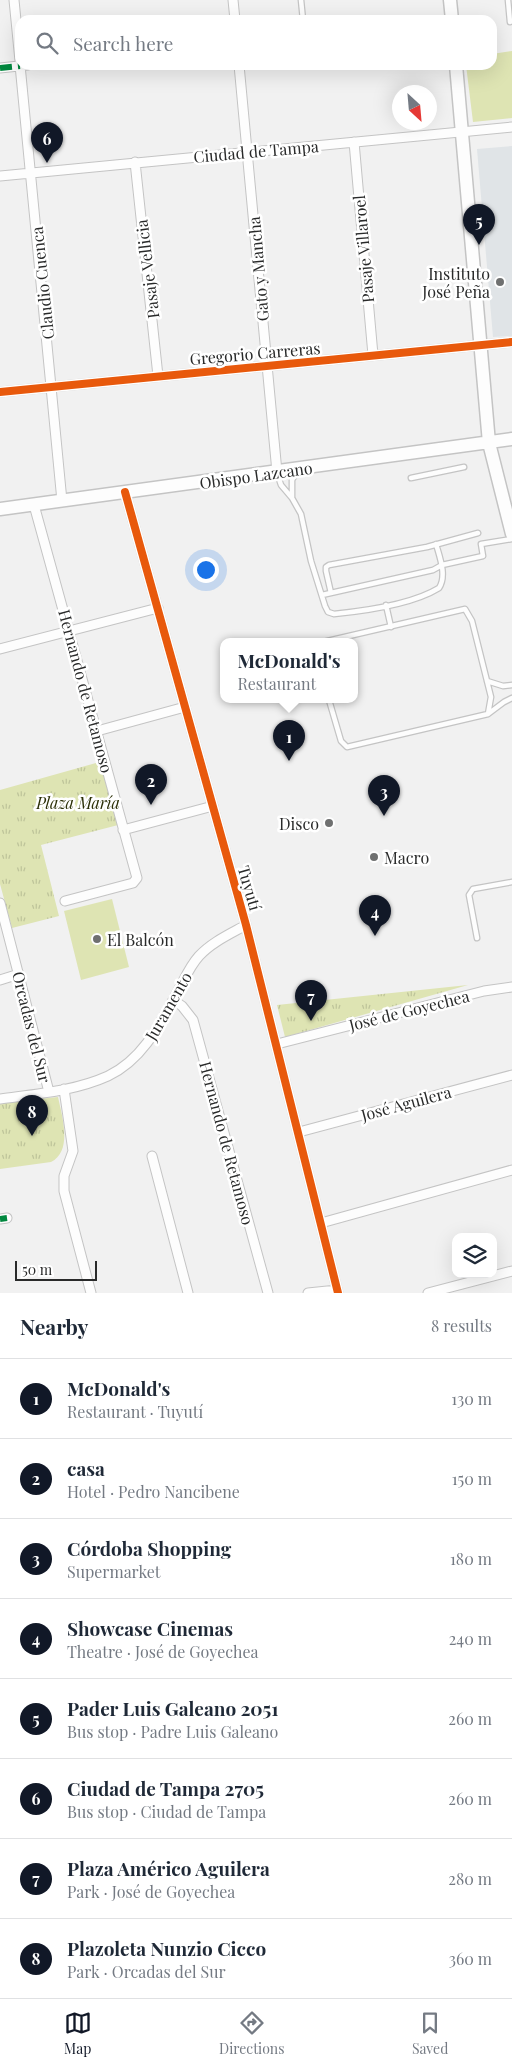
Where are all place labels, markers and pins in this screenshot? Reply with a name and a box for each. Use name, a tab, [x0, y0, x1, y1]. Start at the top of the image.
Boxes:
pin: 6	[31, 122, 63, 163]
pin: 5	[463, 204, 495, 245]
place label: Instituto José Peña	[421, 263, 490, 302]
marker: Instituto José Peña	[494, 276, 506, 288]
pin: 1	[273, 720, 305, 761]
pin: 2	[135, 764, 167, 805]
pin: 3	[368, 775, 400, 816]
place label: Disco	[279, 813, 319, 834]
marker: Disco	[323, 817, 335, 829]
place label: Macro	[384, 847, 429, 868]
marker: Macro	[368, 851, 380, 863]
pin: 4	[359, 895, 391, 936]
place label: El Balcón	[107, 929, 174, 950]
marker: El Balcón	[91, 933, 103, 945]
pin: 7	[295, 980, 327, 1021]
pin: 8	[16, 1095, 48, 1136]

